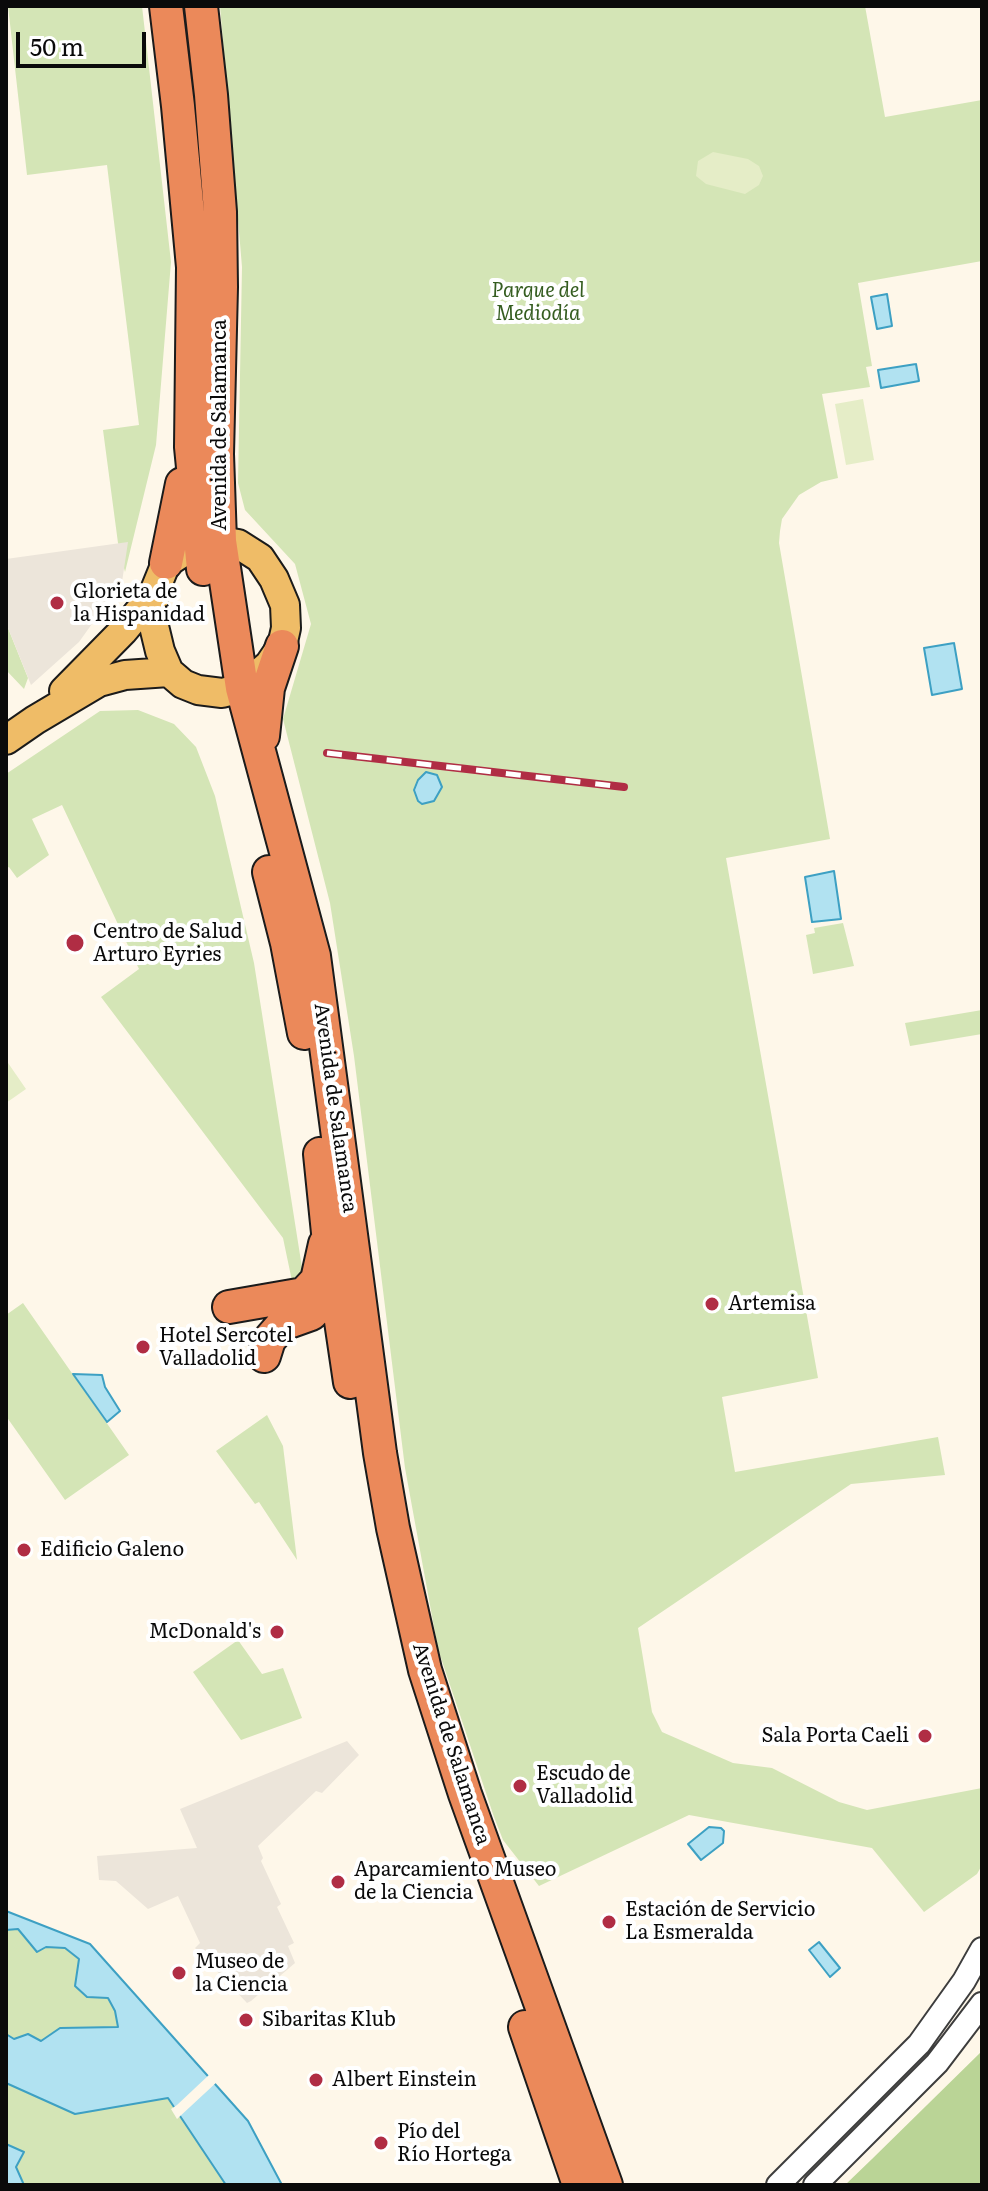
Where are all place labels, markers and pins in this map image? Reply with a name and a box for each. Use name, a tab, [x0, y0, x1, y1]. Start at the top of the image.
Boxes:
place label: Glorieta de la Hispanidad	[73, 580, 205, 627]
marker: Glorieta de la Hispanidad	[48, 594, 66, 612]
place label: Centro de Salud Arturo Eyries	[93, 920, 243, 967]
marker: Centro de Salud Arturo Eyries	[64, 932, 86, 954]
place label: Artemisa	[728, 1292, 816, 1316]
marker: Artemisa	[703, 1295, 721, 1313]
place label: Hotel Sercotel Valladolid	[159, 1324, 293, 1371]
marker: Hotel Sercotel Valladolid	[134, 1338, 152, 1356]
place label: Edificio Galeno	[40, 1538, 184, 1562]
marker: Edificio Galeno	[15, 1541, 33, 1559]
place label: McDonald's	[149, 1620, 261, 1644]
marker: McDonald's	[268, 1623, 286, 1641]
place label: Sala Porta Caeli	[761, 1724, 909, 1748]
marker: Sala Porta Caeli	[916, 1727, 934, 1745]
place label: Escudo de Valladolid	[536, 1762, 633, 1809]
marker: Escudo de Valladolid	[511, 1777, 529, 1795]
place label: Aparcamiento Museo de la Ciencia	[354, 1858, 556, 1905]
marker: Aparcamiento Museo de la Ciencia	[329, 1873, 347, 1891]
place label: Estación de Servicio La Esmeralda	[625, 1898, 815, 1945]
marker: Estación de Servicio La Esmeralda	[600, 1913, 618, 1931]
place label: Museo de la Ciencia	[195, 1950, 288, 1997]
marker: Museo de la Ciencia	[170, 1964, 188, 1982]
place label: Sibaritas Klub	[262, 2008, 396, 2032]
marker: Sibaritas Klub	[237, 2011, 255, 2029]
place label: Albert Einstein	[332, 2068, 477, 2092]
marker: Albert Einstein	[307, 2071, 325, 2089]
place label: Pío del Río Hortega	[397, 2120, 512, 2167]
marker: Pío del Río Hortega	[372, 2134, 390, 2152]

